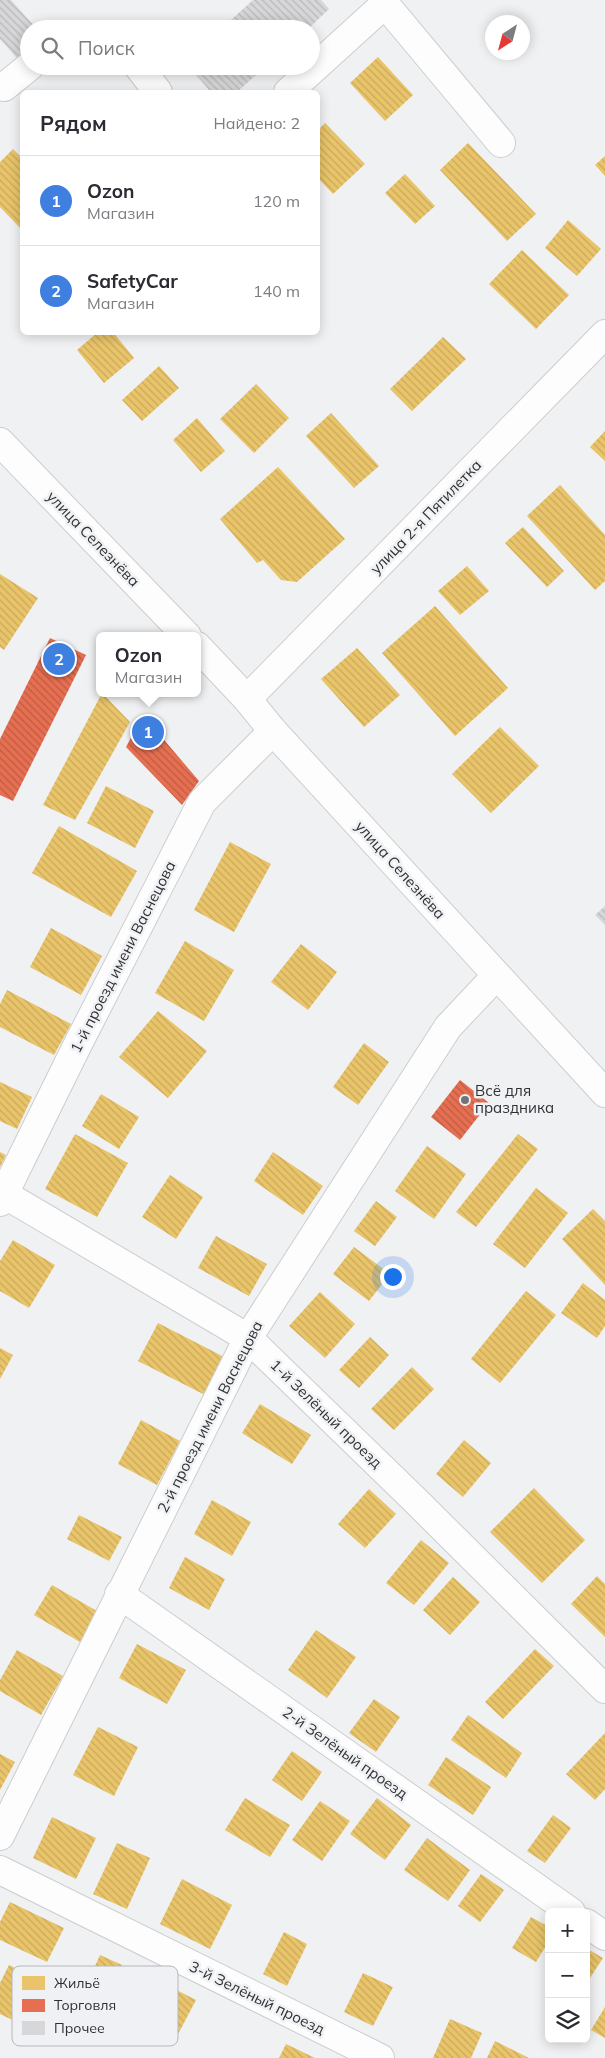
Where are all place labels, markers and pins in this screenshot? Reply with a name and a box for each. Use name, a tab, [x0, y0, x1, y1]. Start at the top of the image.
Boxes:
pin: 2	[43, 640, 75, 678]
pin: 1	[132, 713, 164, 751]
place label: Всё для праздника	[475, 1081, 554, 1117]
marker: Всё для праздника	[459, 1094, 471, 1106]

